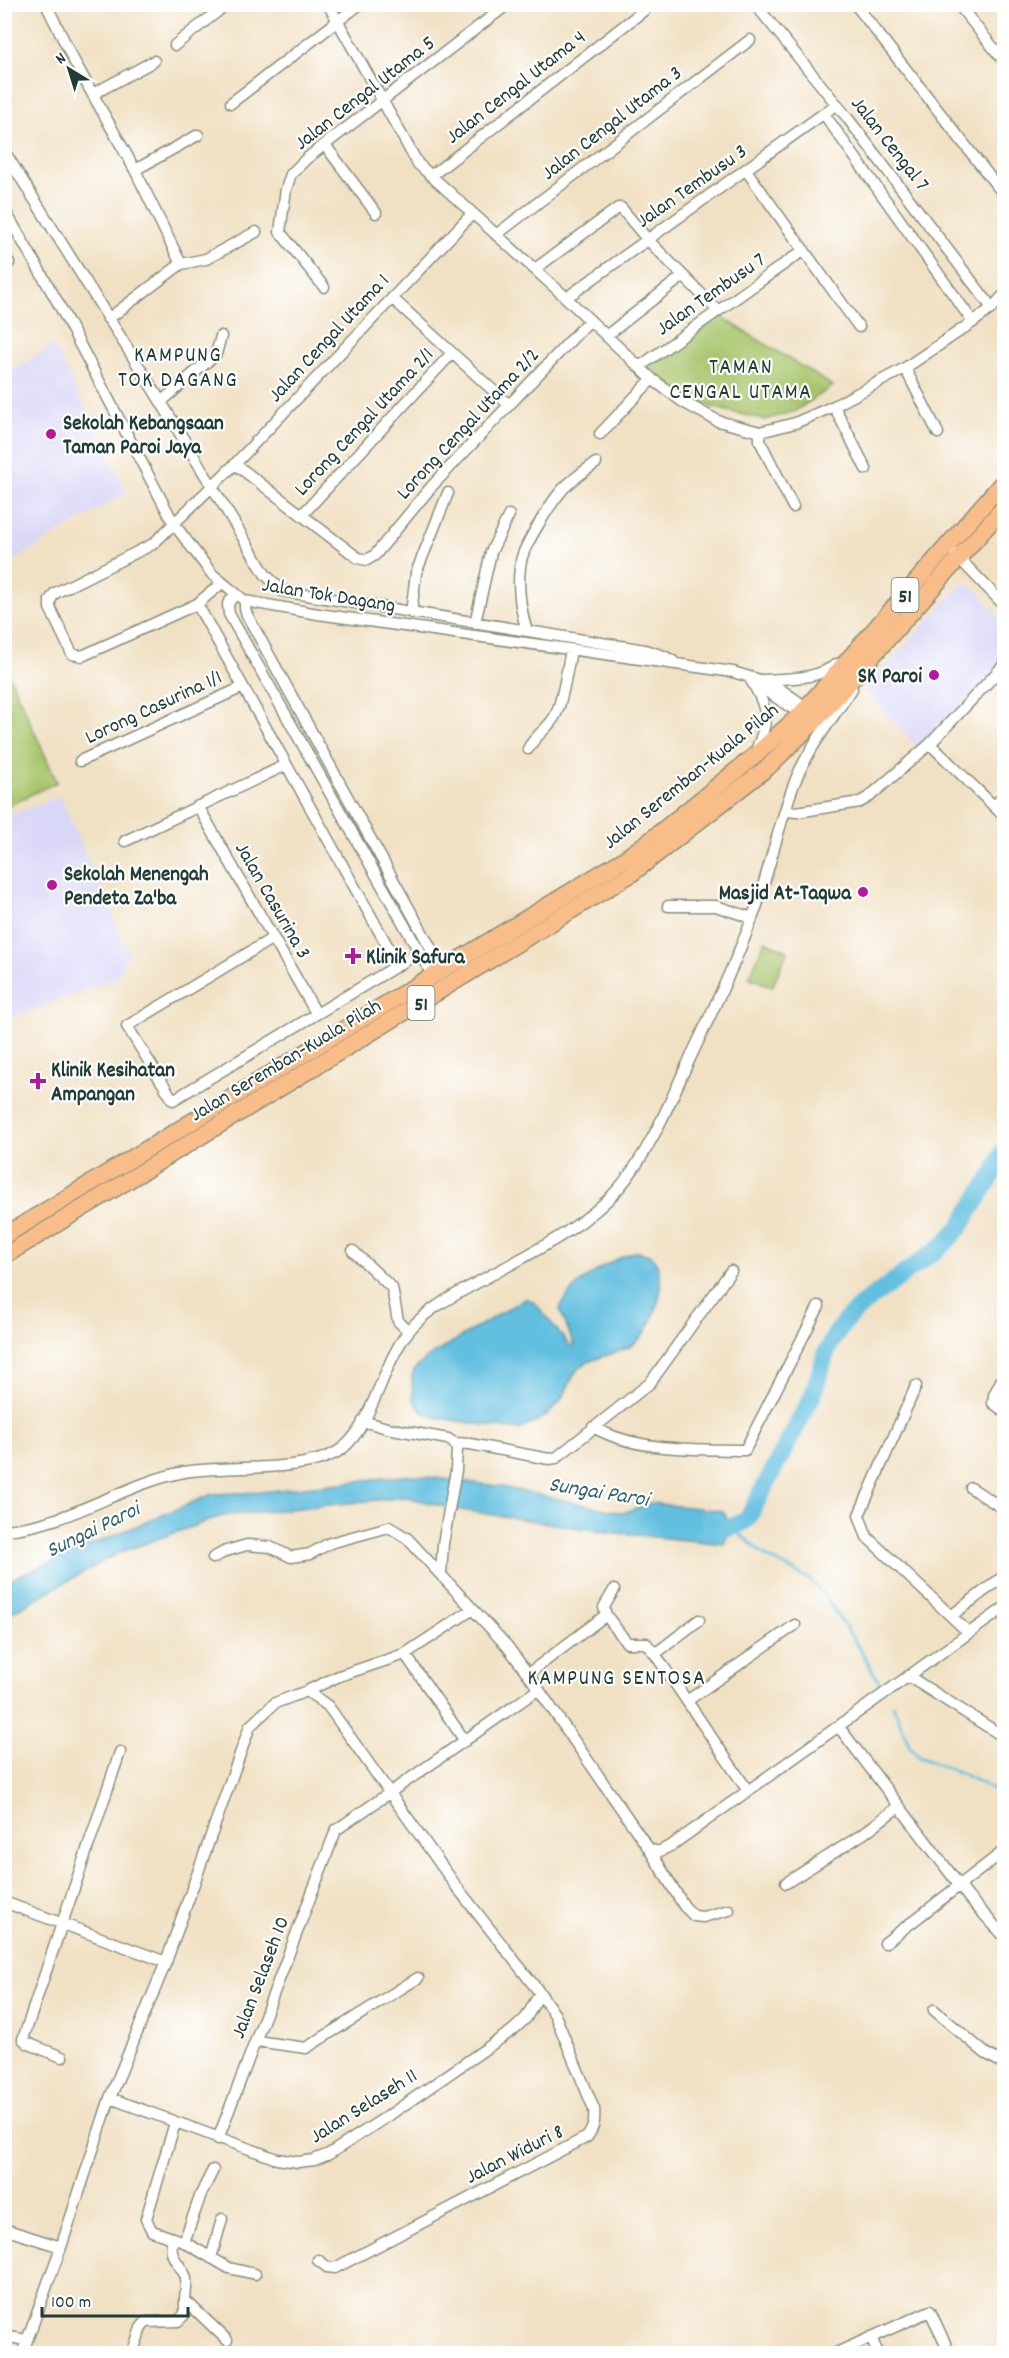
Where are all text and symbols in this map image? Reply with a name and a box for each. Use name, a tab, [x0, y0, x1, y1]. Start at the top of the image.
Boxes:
street label: Jalan Cengal Utama 4	[440, 24, 593, 153]
street label: Jalan Cengal Utama 5	[289, 30, 443, 159]
north arrow	[39, 39, 99, 99]
text: N	[51, 48, 72, 71]
street label: Jalan Cengal Utama 3	[536, 60, 690, 189]
street label: Jalan Cengal 7	[842, 91, 935, 199]
street label: Jalan Tembusu 3	[631, 138, 754, 237]
street label: Jalan Tembusu 7	[651, 247, 773, 344]
street label: Jalan Cengal Utama 1	[262, 268, 398, 410]
district label: KAMPUNG TOK DAGANG	[118, 341, 238, 397]
street label: Lorong Cengal Utama 2/1	[288, 342, 442, 504]
street label: Lorong Cengal Utama 2/2	[391, 342, 548, 508]
district label: TAMAN CENGAL UTAMA	[669, 353, 813, 409]
place label: Sekolah Kebangsaan Taman Paroi Jaya	[63, 410, 224, 464]
marker: Sekolah Kebangsaan Taman Paroi Jaya	[44, 427, 58, 441]
street label: Jalan Tok Dagang	[260, 572, 397, 622]
road number: 51	[892, 578, 918, 612]
place label: SK Paroi	[858, 663, 922, 693]
street label: Lorong Casurina 1/1	[81, 664, 228, 754]
marker: SK Paroi	[927, 668, 941, 682]
street label: Jalan Seremban-Kuala Pilah	[597, 697, 786, 858]
street label: Jalan Casurina 3	[226, 838, 317, 965]
place label: Sekolah Menengah Pendeta Za'ba	[64, 861, 209, 915]
marker: Sekolah Menengah Pendeta Za'ba	[45, 878, 59, 892]
place label: Masjid At-Taqwa	[719, 880, 852, 910]
marker: Masjid At-Taqwa	[856, 885, 870, 899]
place label: Klinik Safura	[366, 944, 466, 974]
marker: Klinik Safura	[344, 947, 362, 965]
road number: 51	[408, 986, 434, 1020]
street label: Jalan Seremban-Kuala Pilah	[185, 992, 388, 1131]
place label: Klinik Kesihatan Ampangan	[51, 1057, 175, 1111]
marker: Klinik Kesihatan Ampangan	[29, 1072, 47, 1090]
water label: Sungai Paroi	[546, 1470, 654, 1517]
water label: Sungai Paroi	[42, 1494, 148, 1567]
district label: KAMPUNG SENTOSA	[528, 1664, 706, 1695]
street label: Jalan Selaseh 10	[225, 1913, 299, 2044]
street label: Jalan Selaseh 11	[305, 2063, 424, 2153]
street label: Jalan Widuri 8	[461, 2118, 570, 2193]
scale bar	[42, 2280, 188, 2318]
text: 100 m	[51, 2291, 91, 2316]

